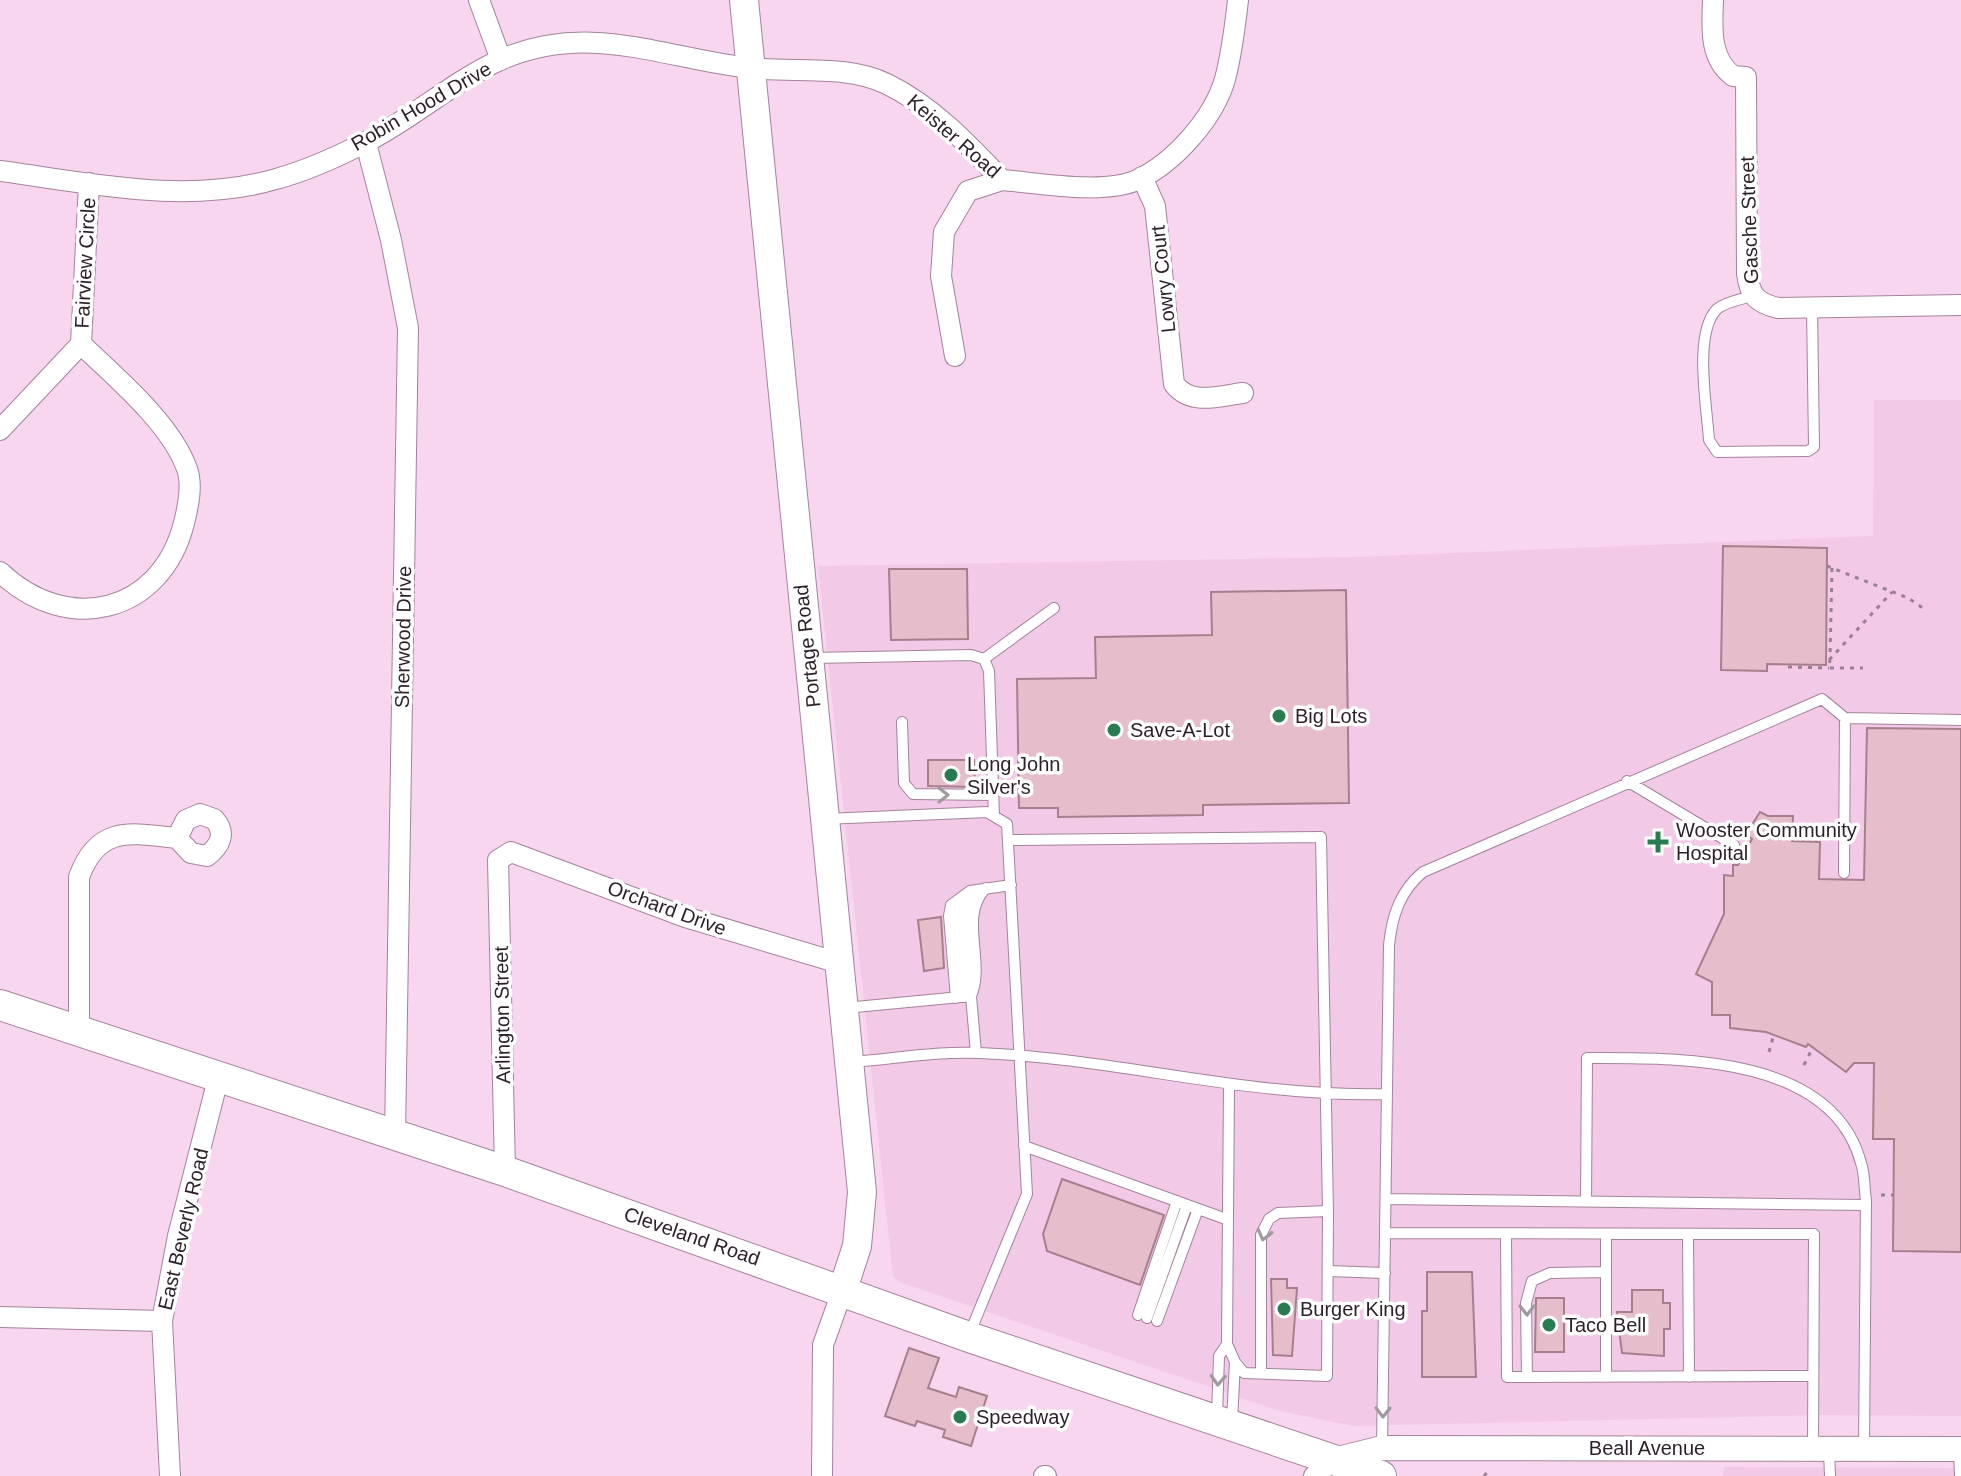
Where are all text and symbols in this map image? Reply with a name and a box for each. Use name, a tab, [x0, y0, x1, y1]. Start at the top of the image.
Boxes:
street label: Robin Hood Drive	[347, 57, 495, 155]
street label: Keister Road	[903, 90, 1005, 182]
street label: Gasche Street	[1736, 155, 1762, 284]
street label: Fairview Circle	[71, 197, 99, 329]
street label: Lowry Court	[1146, 224, 1180, 334]
street label: Sherwood Drive	[391, 566, 415, 708]
street label: Portage Road	[790, 583, 824, 709]
place label: Big Lots	[1295, 705, 1367, 727]
marker: Big Lots	[1270, 707, 1288, 725]
place label: Save-A-Lot	[1130, 719, 1230, 741]
marker: Save-A-Lot	[1105, 721, 1123, 739]
place label: Long John Silver's	[967, 753, 1060, 798]
marker: Long John Silver's	[942, 766, 960, 784]
one-way arrow	[937, 786, 950, 804]
place label: Wooster Community Hospital	[1676, 819, 1857, 864]
marker: Wooster Community Hospital	[1647, 831, 1669, 853]
street label: Orchard Drive	[605, 876, 729, 940]
street label: Arlington Street	[490, 945, 514, 1084]
street label: East Beverly Road	[154, 1146, 212, 1312]
street label: Cleveland Road	[621, 1202, 763, 1270]
one-way arrow	[1256, 1228, 1273, 1241]
place label: Burger King	[1300, 1298, 1406, 1320]
marker: Burger King	[1275, 1300, 1293, 1318]
one-way arrow	[1518, 1304, 1536, 1317]
place label: Taco Bell	[1565, 1314, 1646, 1336]
marker: Taco Bell	[1540, 1316, 1558, 1334]
one-way arrow	[1210, 1374, 1227, 1387]
place label: Speedway	[976, 1406, 1069, 1428]
one-way arrow	[1374, 1406, 1392, 1418]
marker: Speedway	[951, 1408, 969, 1426]
street label: Beall Avenue	[1589, 1437, 1705, 1459]

